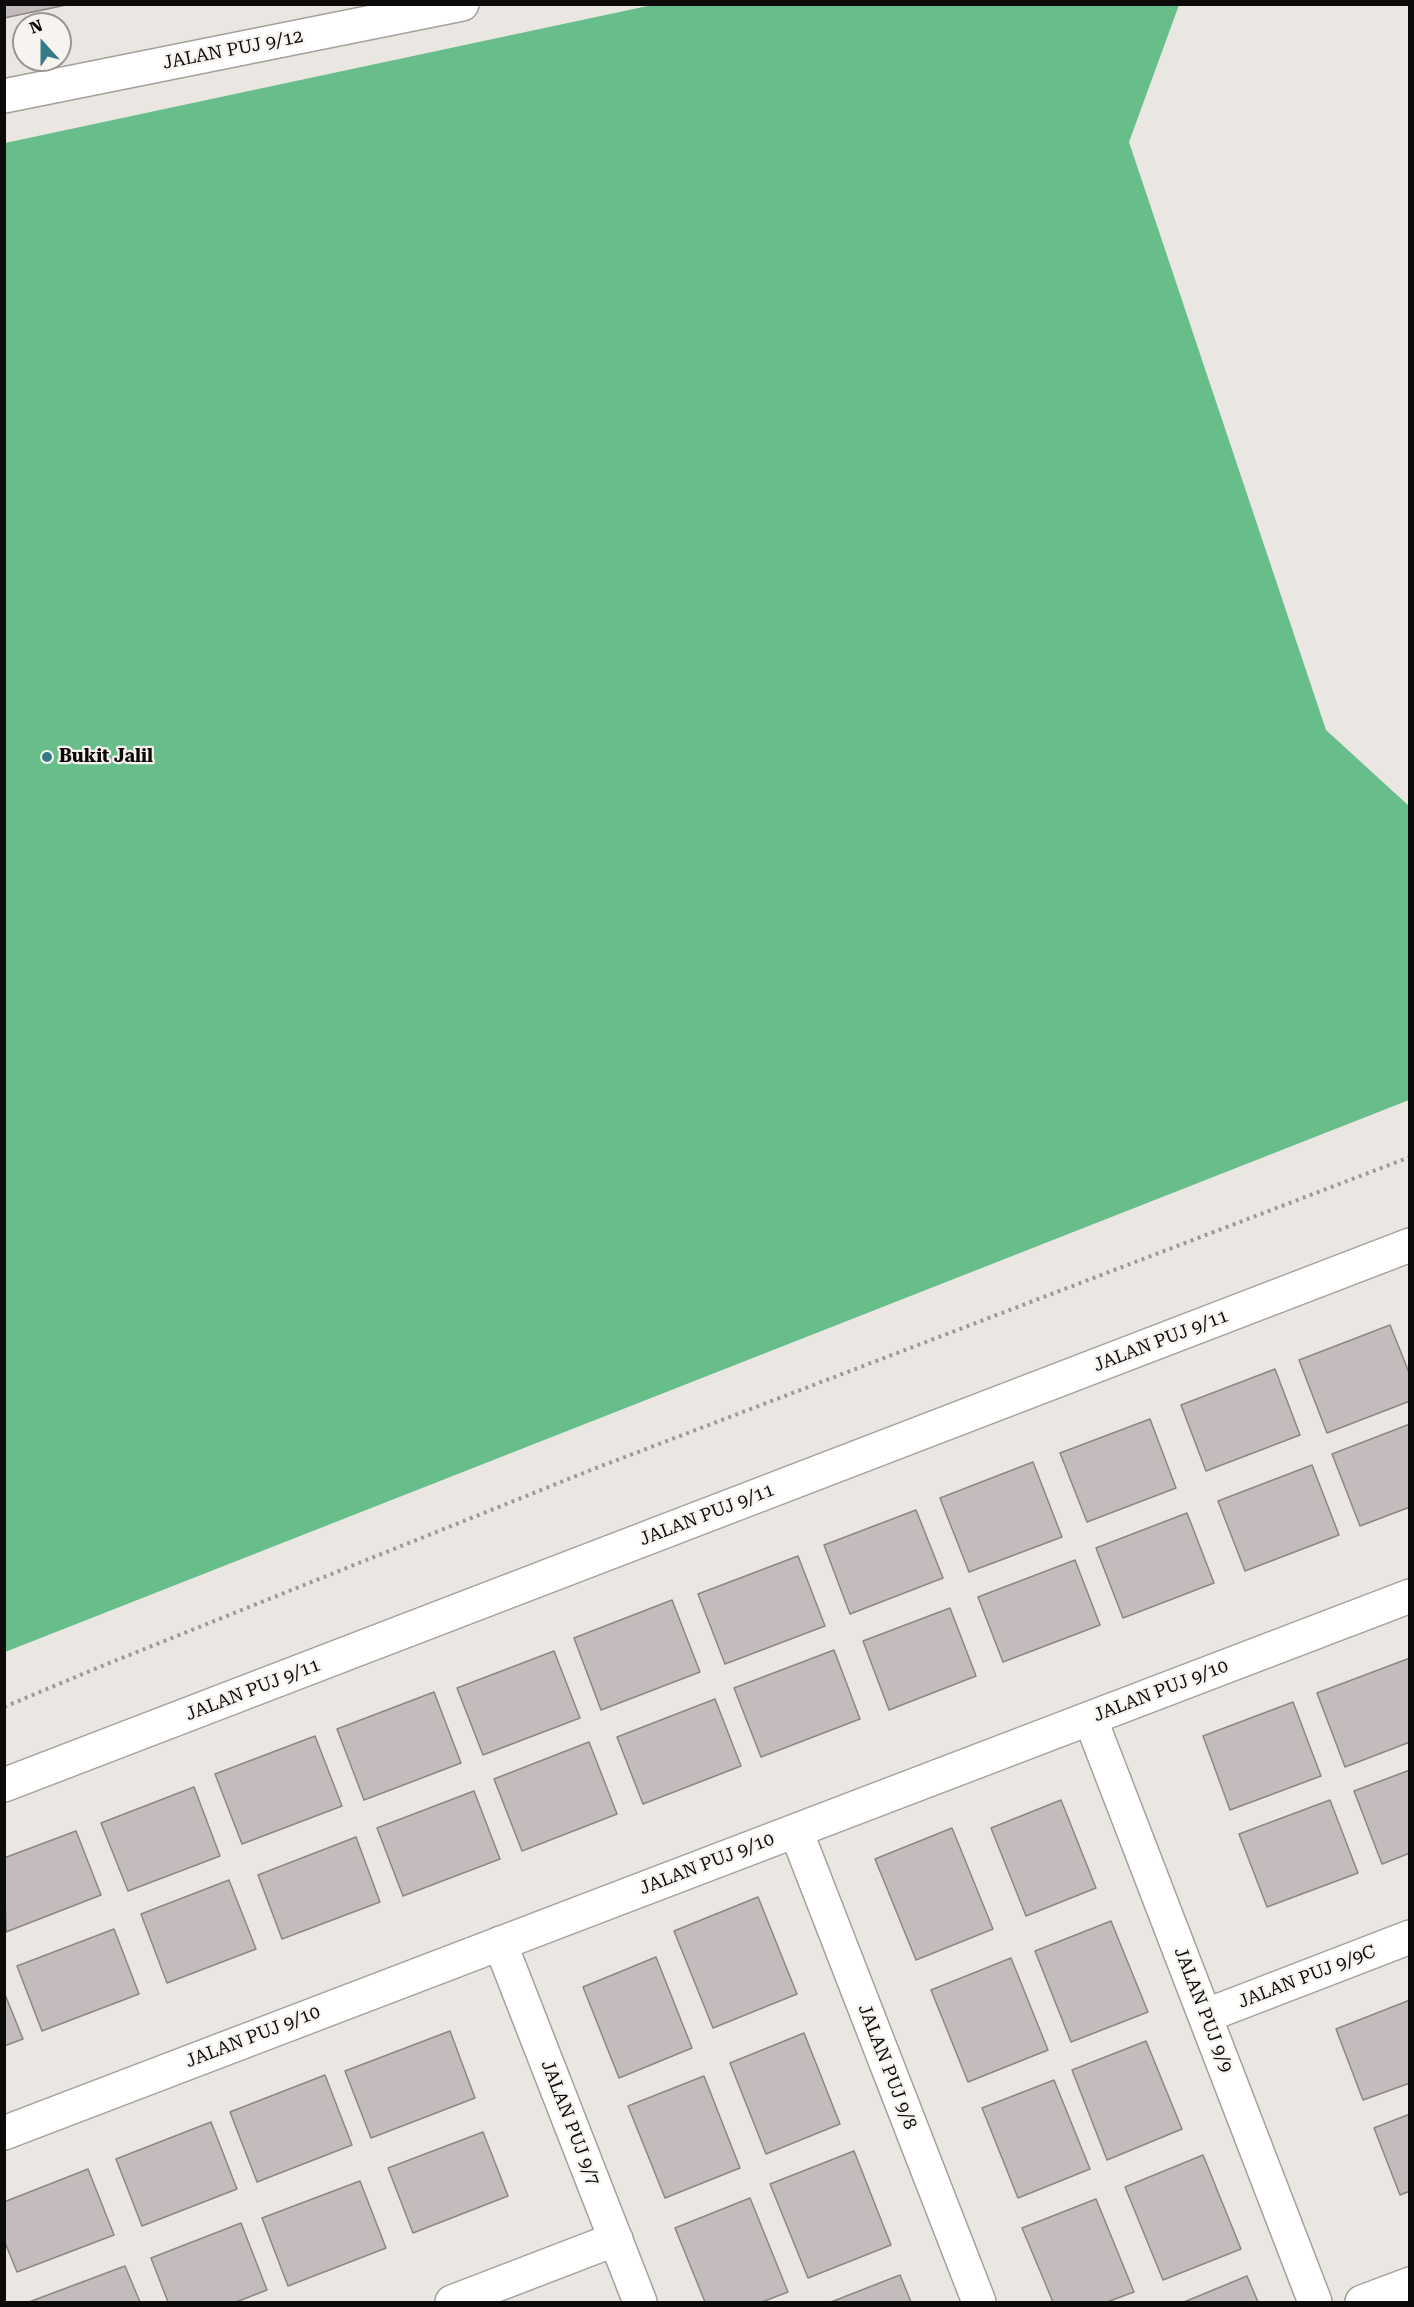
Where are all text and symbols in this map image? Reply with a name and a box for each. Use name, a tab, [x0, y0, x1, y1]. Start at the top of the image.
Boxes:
north arrow	[12, 12, 72, 72]
text: N	[27, 16, 45, 38]
street label: JALAN PUJ 9/12	[161, 26, 305, 74]
place label: Bukit Jalil	[59, 746, 153, 768]
marker: Bukit Jalil	[40, 750, 54, 764]
street label: JALAN PUJ 9/11	[1091, 1305, 1231, 1377]
street label: JALAN PUJ 9/11	[637, 1479, 777, 1551]
street label: JALAN PUJ 9/11	[183, 1654, 323, 1726]
street label: JALAN PUJ 9/10	[1091, 1655, 1231, 1727]
street label: JALAN PUJ 9/10	[637, 1828, 777, 1900]
street label: JALAN PUJ 9/9C	[1235, 1941, 1379, 2013]
street label: JALAN PUJ 9/9	[1169, 1944, 1237, 2076]
street label: JALAN PUJ 9/10	[183, 2001, 323, 2073]
street label: JALAN PUJ 9/8	[853, 2001, 921, 2133]
street label: JALAN PUJ 9/7	[536, 2057, 604, 2189]

